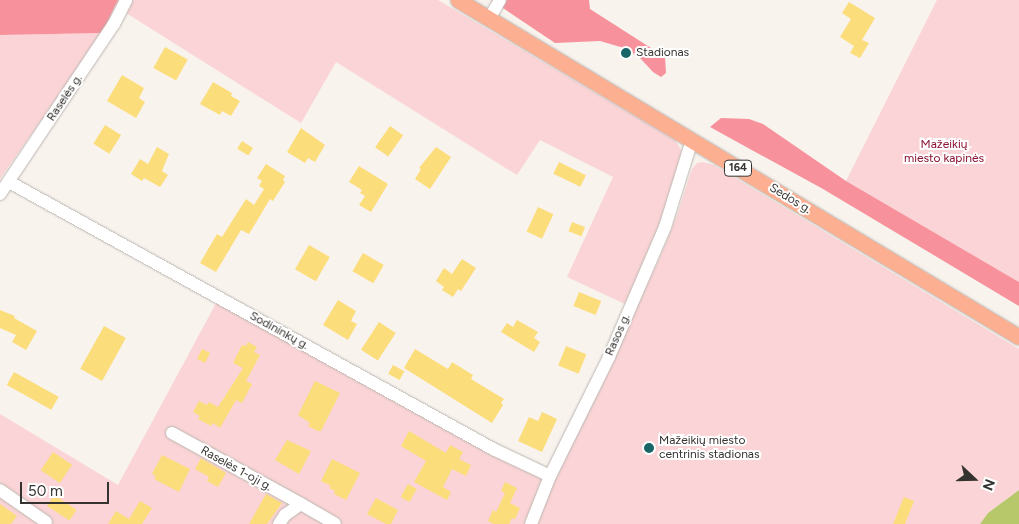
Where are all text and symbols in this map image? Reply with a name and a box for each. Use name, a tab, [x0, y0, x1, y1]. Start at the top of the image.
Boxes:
place label: Stadionas	[636, 46, 689, 60]
marker: Stadionas	[620, 47, 632, 59]
street label: Raselės g.	[44, 72, 86, 124]
park label: Mažeikių miesto kapinės	[904, 138, 984, 166]
road number: 164	[723, 160, 753, 177]
street label: Sedos g.	[767, 181, 813, 217]
street label: Sodininkų g.	[247, 309, 311, 353]
street label: Rasos g.	[602, 312, 634, 358]
place label: Mažeikių miesto centrinis stadionas	[659, 434, 760, 462]
marker: Mažeikių miesto centrinis stadionas	[643, 442, 655, 454]
street label: Raselės 1-oji g.	[198, 444, 274, 494]
north arrow	[949, 454, 999, 504]
scale bar	[22, 472, 111, 504]
text: N	[979, 476, 998, 493]
text: 50 m	[28, 482, 63, 500]

